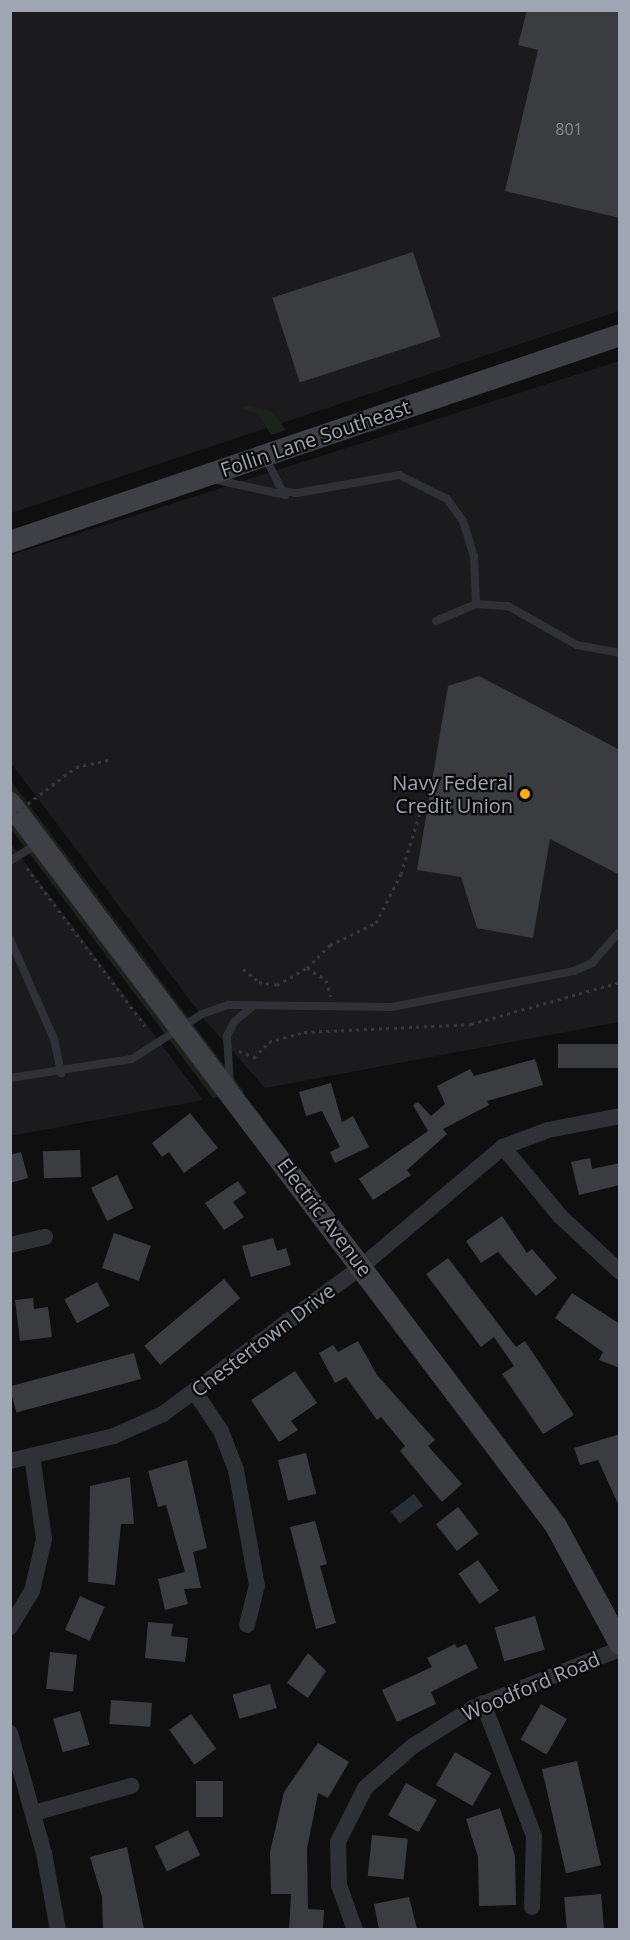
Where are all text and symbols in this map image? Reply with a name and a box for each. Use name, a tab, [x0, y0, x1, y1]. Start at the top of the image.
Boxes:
house number: 801	[555, 119, 583, 139]
street label: Follin Lane Southeast	[217, 394, 413, 482]
place label: Navy Federal Credit Union	[392, 771, 513, 818]
marker: Navy Federal Credit Union	[518, 787, 532, 801]
street label: Electric Avenue	[273, 1153, 377, 1281]
street label: Chestertown Drive	[187, 1278, 339, 1402]
street label: Woodford Road	[459, 1646, 603, 1726]

